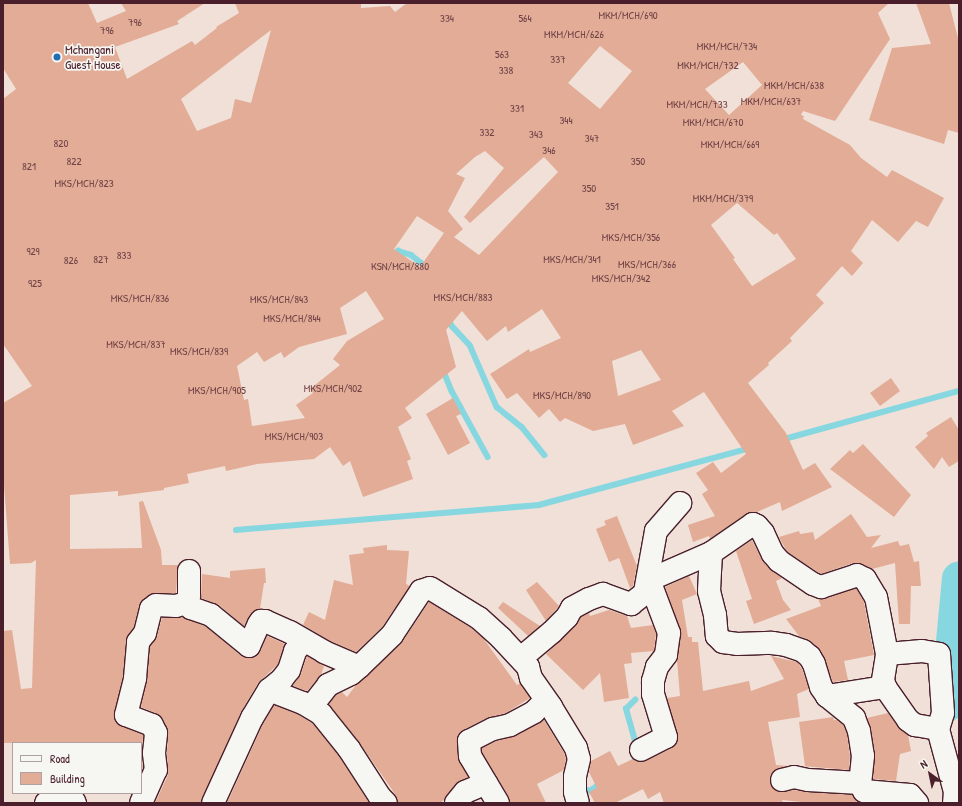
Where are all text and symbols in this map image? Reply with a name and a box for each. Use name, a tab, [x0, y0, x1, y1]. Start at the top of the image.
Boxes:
house number: MKM/MCH/690	[598, 8, 658, 22]
house number: 334	[440, 11, 454, 25]
house number: 564	[518, 11, 532, 25]
house number: 796	[128, 15, 142, 29]
house number: 796	[100, 23, 114, 37]
house number: MKM/MCH/626	[544, 27, 604, 41]
house number: MKM/MCH/734	[697, 39, 757, 53]
place label: Mchangani Guest House	[65, 42, 121, 73]
house number: 563	[495, 47, 509, 61]
marker: Mchangani Guest House	[52, 52, 62, 62]
house number: 337	[550, 52, 566, 66]
house number: MKM/MCH/732	[677, 58, 739, 72]
house number: 338	[499, 63, 513, 77]
house number: MKM/MCH/638	[764, 78, 824, 92]
house number: MKM/MCH/637	[741, 94, 801, 108]
house number: MKM/MCH/733	[666, 97, 728, 111]
house number: 331	[510, 101, 524, 115]
house number: 344	[559, 113, 573, 127]
house number: MKM/MCH/670	[683, 115, 743, 129]
house number: 332	[479, 125, 495, 139]
house number: 343	[529, 127, 543, 141]
house number: 347	[585, 131, 599, 145]
house number: 820	[54, 136, 68, 150]
house number: MKM/MCH/669	[701, 137, 759, 151]
house number: 346	[542, 143, 556, 157]
house number: 822	[66, 154, 82, 168]
house number: 350	[631, 154, 645, 168]
house number: 821	[22, 159, 36, 173]
house number: MKS/MCH/823	[54, 176, 114, 190]
house number: 350	[582, 181, 596, 195]
house number: MKM/MCH/379	[693, 191, 753, 205]
house number: 351	[605, 199, 619, 213]
house number: MKS/MCH/356	[602, 230, 660, 244]
house number: 929	[26, 244, 40, 258]
house number: 833	[117, 248, 131, 262]
house number: 827	[93, 252, 109, 266]
house number: MKS/MCH/341	[543, 252, 601, 266]
house number: 826	[64, 253, 78, 267]
house number: MKS/MCH/366	[618, 257, 676, 271]
house number: KSN/MCH/880	[371, 259, 429, 273]
house number: MKS/MCH/342	[592, 271, 650, 285]
house number: 925	[28, 276, 42, 290]
house number: MKS/MCH/883	[434, 290, 492, 304]
house number: MKS/MCH/836	[111, 291, 169, 305]
house number: MKS/MCH/843	[250, 292, 308, 306]
house number: MKS/MCH/844	[263, 311, 321, 325]
house number: MKS/MCH/837	[106, 337, 166, 351]
house number: MKS/MCH/839	[170, 344, 228, 358]
house number: MKS/MCH/902	[304, 381, 362, 395]
house number: MKS/MCH/905	[188, 383, 246, 397]
house number: MKS/MCH/890	[533, 388, 591, 402]
house number: MKS/MCH/903	[265, 429, 323, 443]
legend	[12, 742, 142, 794]
text: Road	[50, 750, 70, 767]
north arrow	[910, 754, 950, 794]
text: N	[917, 756, 930, 771]
text: Building	[50, 770, 85, 787]

